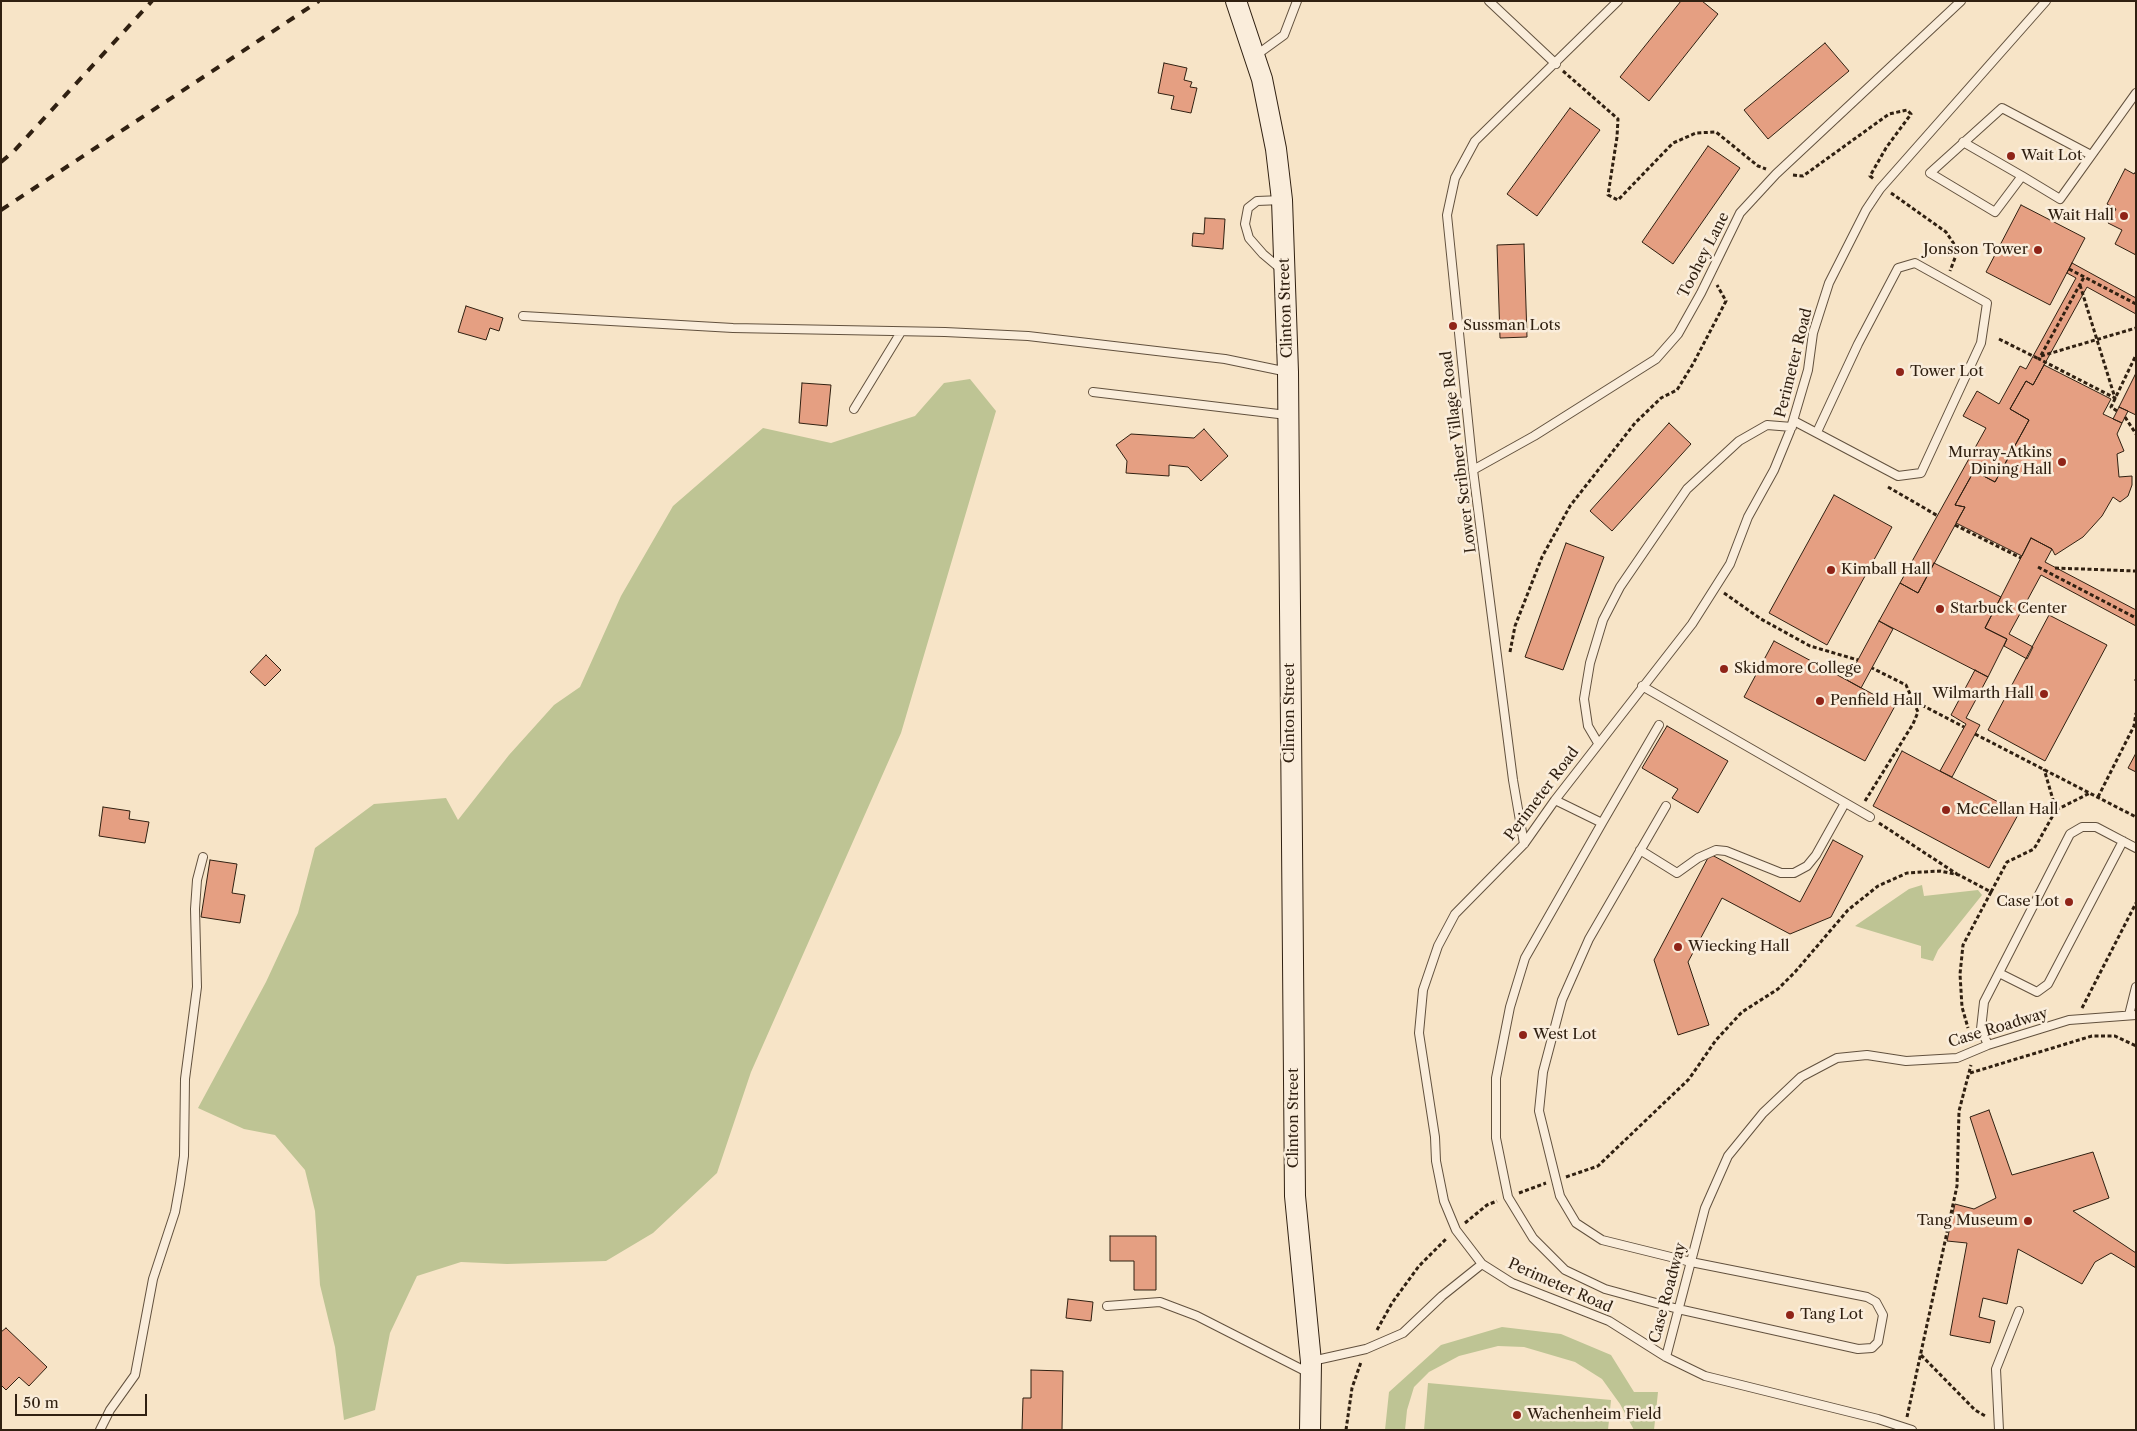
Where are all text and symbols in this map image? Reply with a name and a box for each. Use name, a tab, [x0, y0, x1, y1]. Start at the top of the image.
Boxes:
place label: Wait Lot	[2021, 147, 2082, 165]
marker: Wait Lot	[2005, 150, 2017, 162]
place label: Wait Hall	[2048, 207, 2114, 225]
street label: Toohey Lane	[1675, 209, 1733, 301]
marker: Wait Hall	[2118, 210, 2130, 222]
place label: Jonsson Tower	[1923, 241, 2028, 259]
marker: Jonsson Tower	[2032, 244, 2044, 256]
street label: Clinton Street	[1275, 258, 1297, 358]
street label: Perimeter Road	[1772, 306, 1816, 420]
place label: Sussman Lots	[1463, 317, 1560, 335]
marker: Sussman Lots	[1447, 320, 1459, 332]
street label: Lower Scribner Village Road	[1438, 350, 1480, 554]
place label: Tower Lot	[1910, 363, 1984, 381]
marker: Tower Lot	[1894, 366, 1906, 378]
place label: Murray-Atkins Dining Hall	[1948, 444, 2052, 479]
marker: Murray-Atkins Dining Hall	[2056, 456, 2068, 468]
place label: Kimball Hall	[1841, 561, 1931, 579]
marker: Kimball Hall	[1825, 564, 1837, 576]
place label: Starbuck Center	[1950, 600, 2067, 618]
marker: Starbuck Center	[1934, 603, 1946, 615]
place label: Skidmore College	[1734, 660, 1861, 678]
street label: Clinton Street	[1281, 663, 1299, 763]
marker: Skidmore College	[1718, 663, 1730, 675]
place label: Wilmarth Hall	[1932, 685, 2034, 703]
marker: Wilmarth Hall	[2038, 688, 2050, 700]
place label: Penfield Hall	[1830, 692, 1922, 710]
marker: Penfield Hall	[1814, 695, 1826, 707]
street label: Perimeter Road	[1501, 744, 1583, 844]
place label: McCellan Hall	[1956, 801, 2058, 819]
marker: McCellan Hall	[1940, 804, 1952, 816]
place label: Case Lot	[1996, 893, 2059, 911]
marker: Case Lot	[2063, 896, 2075, 908]
place label: Wiecking Hall	[1688, 938, 1789, 956]
marker: Wiecking Hall	[1672, 941, 1684, 953]
street label: Case Roadway	[1946, 1004, 2050, 1052]
place label: West Lot	[1533, 1026, 1597, 1044]
marker: West Lot	[1517, 1029, 1529, 1041]
street label: Clinton Street	[1285, 1068, 1303, 1168]
place label: Tang Museum	[1917, 1212, 2018, 1230]
marker: Tang Museum	[2022, 1215, 2034, 1227]
street label: Case Roadway	[1646, 1241, 1690, 1345]
street label: Perimeter Road	[1505, 1255, 1615, 1317]
place label: Tang Lot	[1800, 1306, 1863, 1324]
marker: Tang Lot	[1784, 1309, 1796, 1321]
scale bar	[18, 1384, 150, 1416]
text: 50 m	[23, 1393, 59, 1412]
place label: Wachenheim Field	[1527, 1406, 1662, 1424]
marker: Wachenheim Field	[1511, 1409, 1523, 1421]

